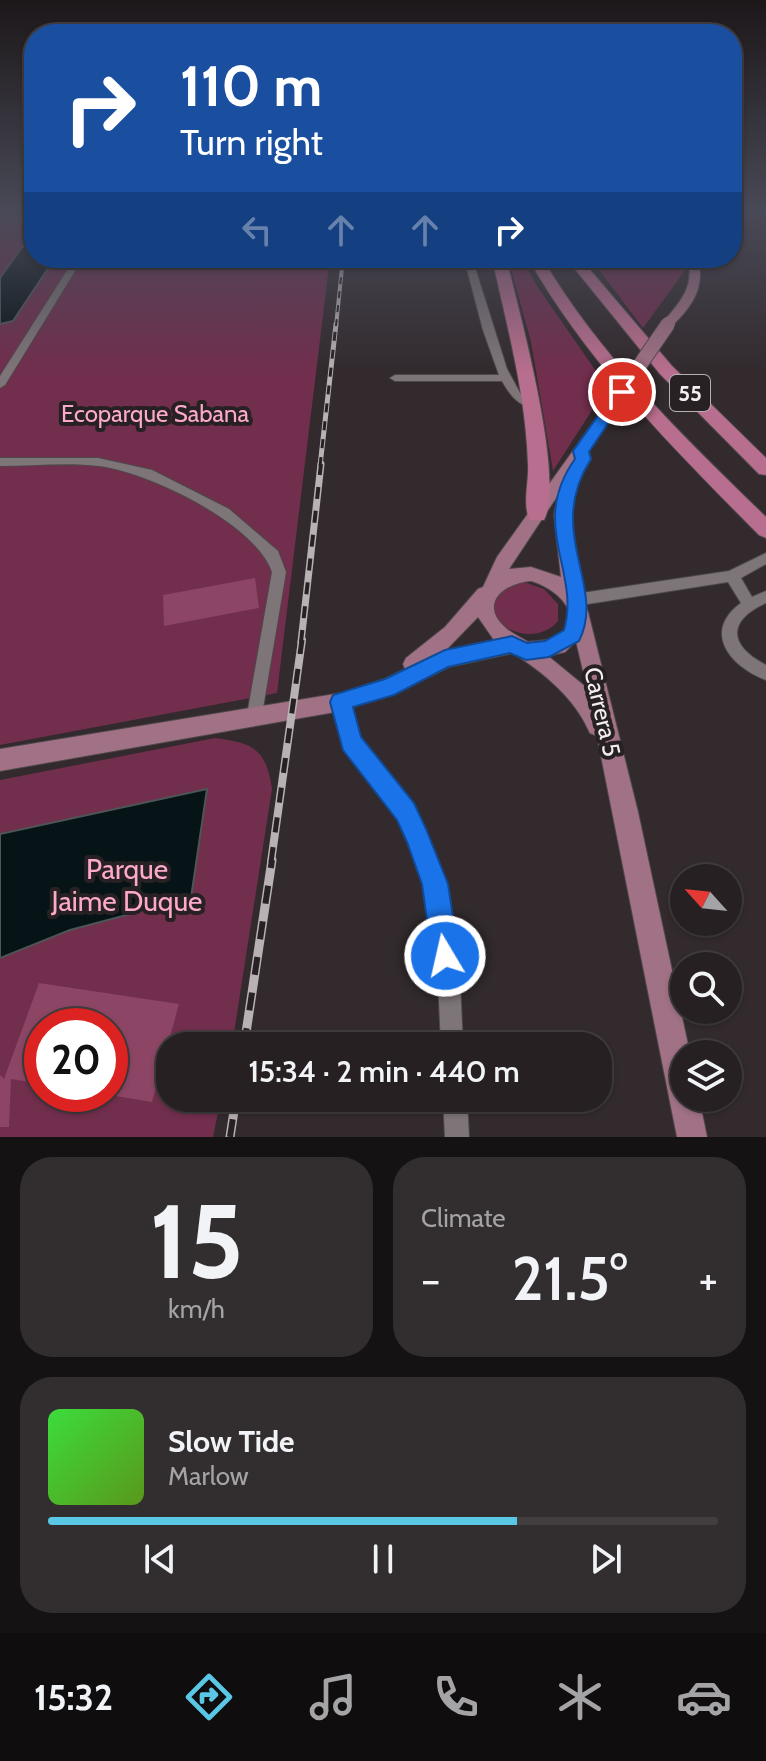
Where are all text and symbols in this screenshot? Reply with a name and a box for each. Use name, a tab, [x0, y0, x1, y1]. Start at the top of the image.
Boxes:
text: 110 m	[180, 52, 322, 120]
icon: right	[48, 56, 152, 160]
text: Turn right	[180, 120, 323, 164]
icon: left	[235, 208, 279, 252]
icon: ahead	[319, 208, 363, 252]
icon: ahead	[403, 208, 447, 252]
icon: right	[487, 208, 531, 252]
pin	[588, 358, 656, 426]
icon: arrive	[600, 370, 644, 414]
road number: 55	[670, 375, 710, 411]
park label: Ecoparque Sabana	[61, 399, 249, 428]
street label: Carrera 5	[578, 664, 627, 759]
park label: Parque Jaime Duque	[51, 852, 202, 918]
north arrow	[670, 864, 742, 936]
map controls	[670, 864, 742, 1112]
position arrow	[403, 914, 487, 998]
button: search	[670, 952, 742, 1024]
speed limit sign: 20	[24, 1008, 128, 1112]
button: layers	[670, 1040, 742, 1112]
text: 15:34 · 2 min · 440 m	[248, 1053, 520, 1090]
text: 15	[149, 1178, 244, 1304]
text: Climate	[421, 1202, 506, 1234]
text: 21.5°	[512, 1242, 627, 1315]
text: −	[421, 1253, 440, 1306]
text: +	[699, 1253, 718, 1306]
text: km/h	[168, 1293, 225, 1325]
text: Slow Tide	[168, 1423, 295, 1460]
text: Marlow	[168, 1460, 249, 1492]
icon: previous	[138, 1537, 182, 1581]
icon: pause	[361, 1537, 405, 1581]
icon: next	[584, 1537, 628, 1581]
icon: directions	[181, 1669, 237, 1725]
icon: music	[305, 1669, 361, 1725]
icon: phone	[428, 1669, 484, 1725]
icon: climate	[552, 1669, 608, 1725]
icon: car	[676, 1669, 732, 1725]
text: 15:32	[34, 1675, 113, 1719]

